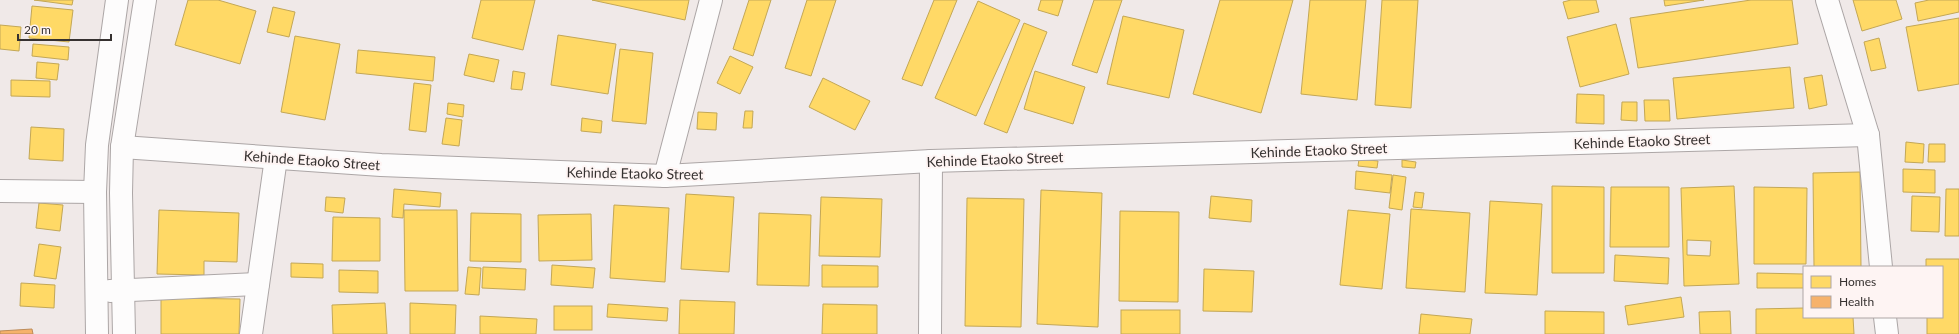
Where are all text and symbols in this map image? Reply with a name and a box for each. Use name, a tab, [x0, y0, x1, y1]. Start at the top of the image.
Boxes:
scale bar	[18, 16, 111, 42]
text: 20 m	[24, 22, 51, 37]
street label: Kehinde Etaoko Street	[1573, 130, 1711, 152]
street label: Kehinde Etaoko Street	[1250, 139, 1388, 161]
street label: Kehinde Etaoko Street	[243, 147, 381, 173]
street label: Kehinde Etaoko Street	[926, 148, 1064, 170]
street label: Kehinde Etaoko Street	[566, 163, 704, 183]
legend	[1803, 266, 1943, 318]
text: Homes	[1839, 274, 1876, 289]
text: Health	[1839, 294, 1874, 309]

